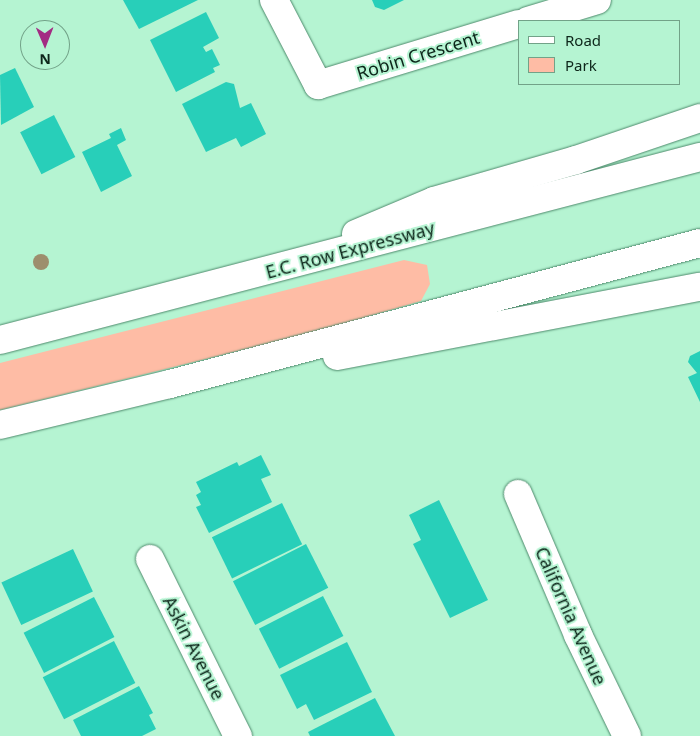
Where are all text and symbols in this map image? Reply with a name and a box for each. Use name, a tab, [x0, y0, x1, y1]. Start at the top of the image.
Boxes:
north arrow	[20, 20, 70, 70]
legend	[518, 20, 680, 85]
street label: Robin Crescent	[354, 26, 482, 84]
text: Road	[565, 30, 601, 50]
text: N	[39, 50, 51, 69]
text: Park	[565, 55, 597, 75]
street label: E.C. Row Expressway	[263, 217, 437, 283]
street label: California Avenue	[531, 544, 611, 688]
street label: Askin Avenue	[159, 593, 229, 703]

